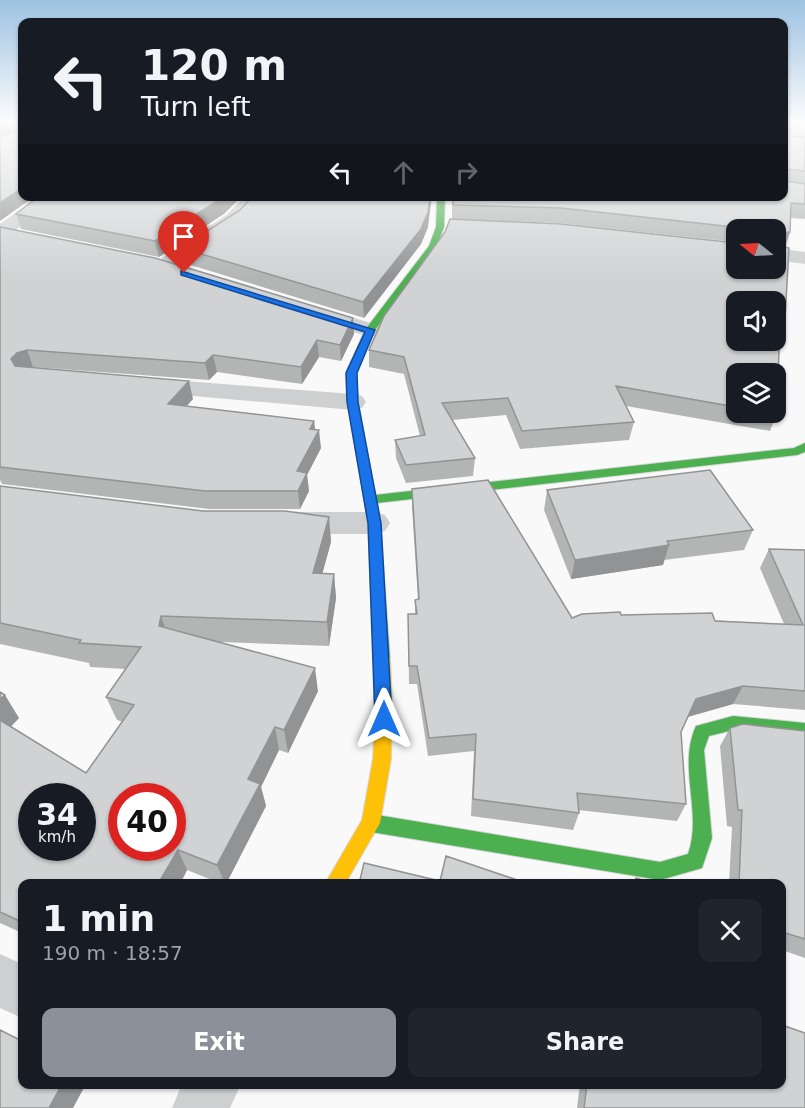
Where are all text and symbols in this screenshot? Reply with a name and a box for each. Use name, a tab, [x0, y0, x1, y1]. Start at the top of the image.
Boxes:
text: 120 m	[141, 41, 287, 90]
icon: left	[42, 42, 120, 120]
text: Turn left	[141, 91, 251, 122]
icon: left	[324, 156, 357, 189]
icon: ahead	[387, 156, 420, 189]
icon: right	[450, 156, 483, 189]
pin	[158, 211, 209, 273]
north arrow	[726, 219, 786, 279]
map controls	[726, 219, 786, 423]
icon: arrive	[167, 220, 200, 253]
button: sound	[726, 291, 786, 351]
button: layers	[726, 363, 786, 423]
position arrow	[352, 687, 416, 751]
speed limit sign: 40	[108, 783, 186, 861]
text: 34	[36, 797, 78, 832]
text: km/h	[38, 828, 76, 846]
text: 1 min	[42, 898, 155, 939]
button: close	[699, 899, 762, 962]
text: 190 m · 18:57	[42, 941, 183, 965]
button: Exit	[42, 1008, 396, 1077]
button: Share	[408, 1008, 762, 1077]

